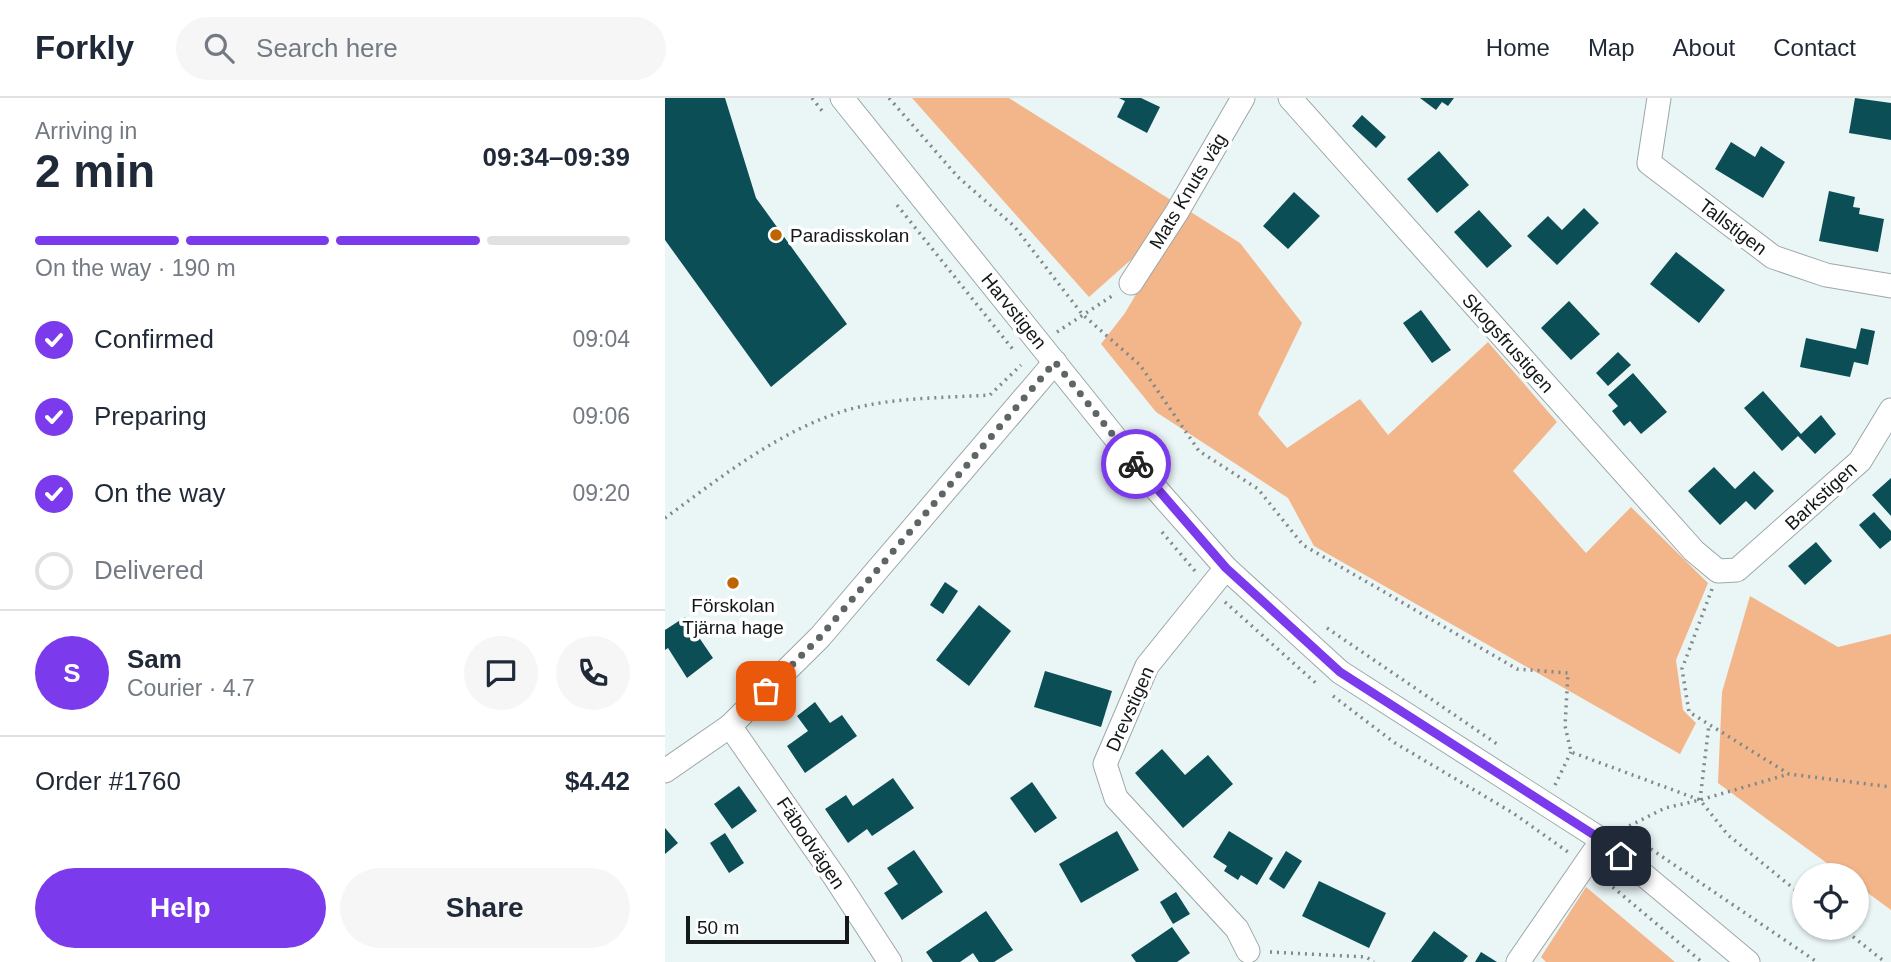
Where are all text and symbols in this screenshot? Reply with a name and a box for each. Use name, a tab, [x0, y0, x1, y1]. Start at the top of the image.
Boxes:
search box	[176, 17, 666, 80]
text: Forkly	[35, 29, 134, 66]
icon: search	[200, 29, 238, 67]
text: Search here	[256, 33, 398, 63]
text: Home	[1486, 34, 1550, 61]
text: Map	[1588, 34, 1635, 61]
text: About	[1673, 34, 1735, 61]
text: Contact	[1773, 34, 1856, 61]
text: Arriving in	[35, 118, 137, 144]
street label: Mats Knuts väg	[1145, 129, 1231, 253]
text: 09:34–09:39	[483, 142, 630, 172]
text: 2 min	[35, 145, 155, 197]
street label: Tallstigen	[1695, 195, 1771, 259]
place label: Paradisskolan	[790, 225, 909, 246]
marker: Paradisskolan	[768, 227, 784, 243]
text: On the way · 190 m	[35, 255, 236, 281]
street label: Harvstigen	[977, 269, 1051, 353]
street label: Skogsfrustigen	[1458, 289, 1558, 397]
icon: check	[35, 321, 73, 359]
text: Confirmed	[94, 324, 214, 354]
text: 09:04	[572, 326, 630, 352]
icon: check	[35, 398, 73, 436]
text: Preparing	[94, 401, 207, 431]
text: 09:06	[572, 403, 630, 429]
courier	[1101, 429, 1171, 499]
icon: bike	[1117, 445, 1155, 483]
street label: Barkstigen	[1781, 458, 1861, 534]
icon: check	[35, 475, 73, 513]
text: On the way	[94, 478, 226, 508]
text: 09:20	[572, 480, 630, 506]
text: Delivered	[94, 555, 204, 585]
marker: Förskolan Tjärna hage	[725, 575, 741, 591]
place label: Förskolan Tjärna hage	[682, 595, 784, 638]
button: chat	[464, 636, 538, 710]
button: phone	[556, 636, 630, 710]
text: Sam	[127, 644, 182, 674]
text: S	[63, 658, 81, 688]
pin	[736, 661, 796, 721]
street label: Drevstigen	[1102, 663, 1158, 755]
icon: bag	[747, 672, 785, 710]
text: Courier · 4.7	[127, 675, 255, 701]
text: Order #1760	[35, 766, 181, 796]
text: $4.42	[565, 766, 630, 796]
street label: Fäbodvägen	[773, 793, 849, 893]
pin	[1591, 826, 1651, 886]
icon: home	[1602, 837, 1640, 875]
map controls	[1792, 863, 1869, 940]
button: locate	[1792, 863, 1869, 940]
button: Help	[35, 868, 326, 948]
button: Share	[340, 868, 630, 948]
scale bar	[686, 913, 849, 945]
text: 50 m	[697, 917, 739, 938]

